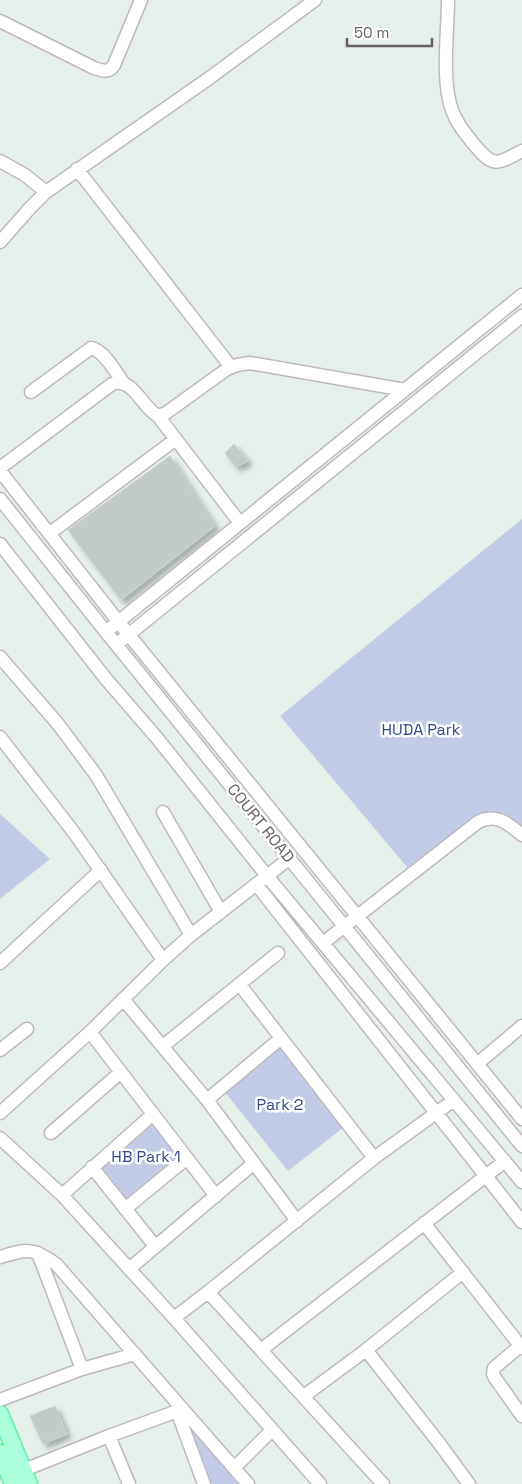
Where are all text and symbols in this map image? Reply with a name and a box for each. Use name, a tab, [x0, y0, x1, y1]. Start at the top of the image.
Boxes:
scale bar	[347, 15, 432, 47]
text: 50 m	[354, 23, 389, 42]
park label: HUDA Park	[382, 719, 461, 740]
street label: COURT ROAD	[223, 779, 299, 867]
park label: Park 2	[256, 1094, 304, 1115]
park label: HB Park 1	[111, 1146, 181, 1167]

